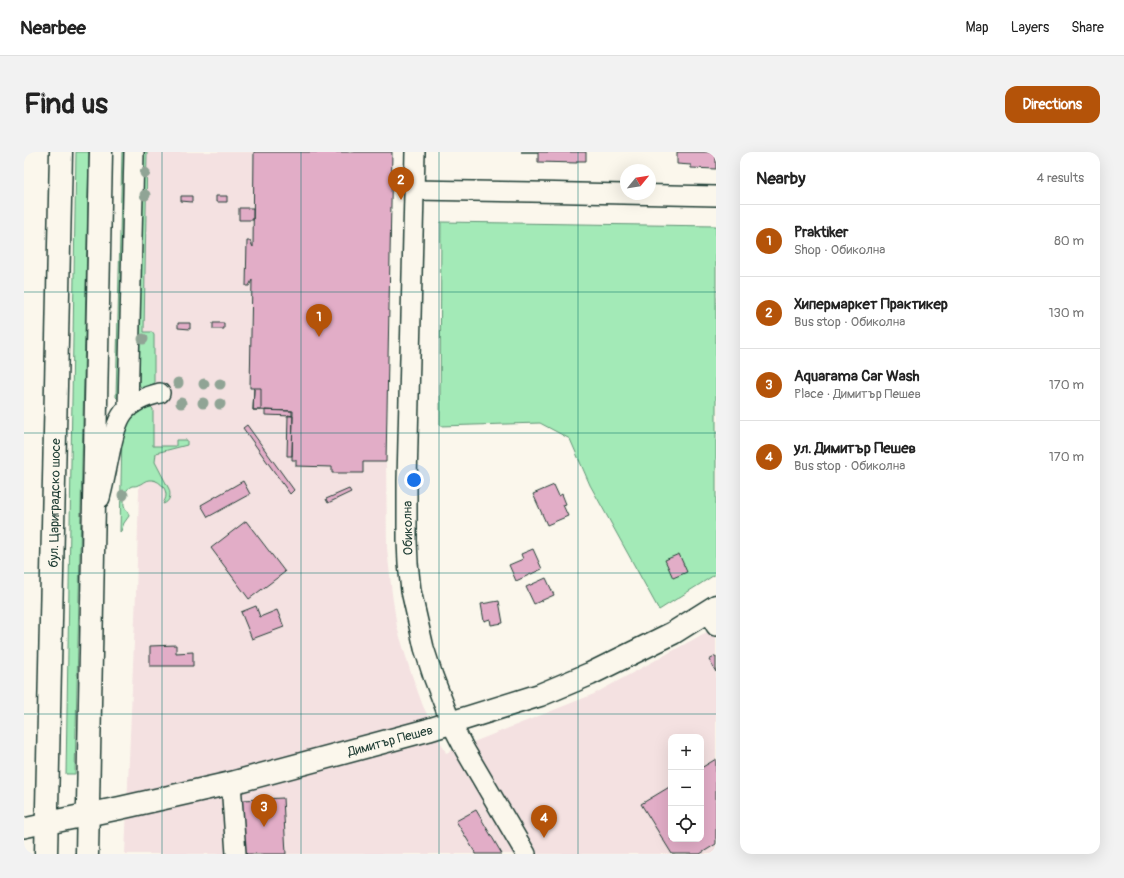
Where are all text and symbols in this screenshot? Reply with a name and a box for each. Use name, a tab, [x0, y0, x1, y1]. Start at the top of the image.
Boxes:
text: Nearbee	[20, 16, 86, 40]
text: Map	[966, 19, 989, 36]
text: Layers	[1011, 19, 1049, 36]
text: Share	[1071, 19, 1104, 36]
button: Directions	[1005, 86, 1100, 123]
text: Find us	[24, 87, 108, 122]
north arrow	[620, 164, 656, 200]
pin: 2	[388, 167, 414, 200]
text: Nearby	[756, 168, 805, 189]
text: 4 results	[1037, 170, 1084, 186]
text: Praktiker	[794, 223, 848, 242]
text: 1	[766, 233, 772, 249]
text: 80 m	[1054, 233, 1084, 249]
text: Shop · Обиколна	[794, 242, 885, 258]
text: Хипермаркет Практикер	[794, 295, 948, 314]
pin: 1	[306, 304, 332, 337]
text: 2	[765, 305, 773, 321]
text: 130 m	[1048, 305, 1084, 321]
text: Bus stop · Обиколна	[794, 314, 905, 330]
text: Aquarama Car Wash	[794, 367, 920, 386]
text: 3	[765, 377, 773, 393]
text: 170 m	[1049, 377, 1084, 393]
text: Place · Димитър Пешев	[794, 386, 921, 402]
street label: бул. Цариградско шосе	[46, 438, 64, 568]
text: ул. Димитър Пешев	[794, 439, 916, 458]
text: 4	[765, 449, 773, 465]
text: 170 m	[1049, 449, 1084, 465]
text: Bus stop · Обиколна	[794, 458, 905, 474]
your location	[404, 470, 424, 490]
street label: Обиколна	[400, 501, 416, 555]
street label: Димитър Пешев	[345, 722, 435, 760]
map controls	[668, 734, 704, 842]
button: +	[668, 734, 704, 770]
button: −	[668, 770, 704, 806]
pin: 3	[251, 794, 277, 827]
pin: 4	[531, 805, 557, 838]
button: locate	[668, 806, 704, 842]

